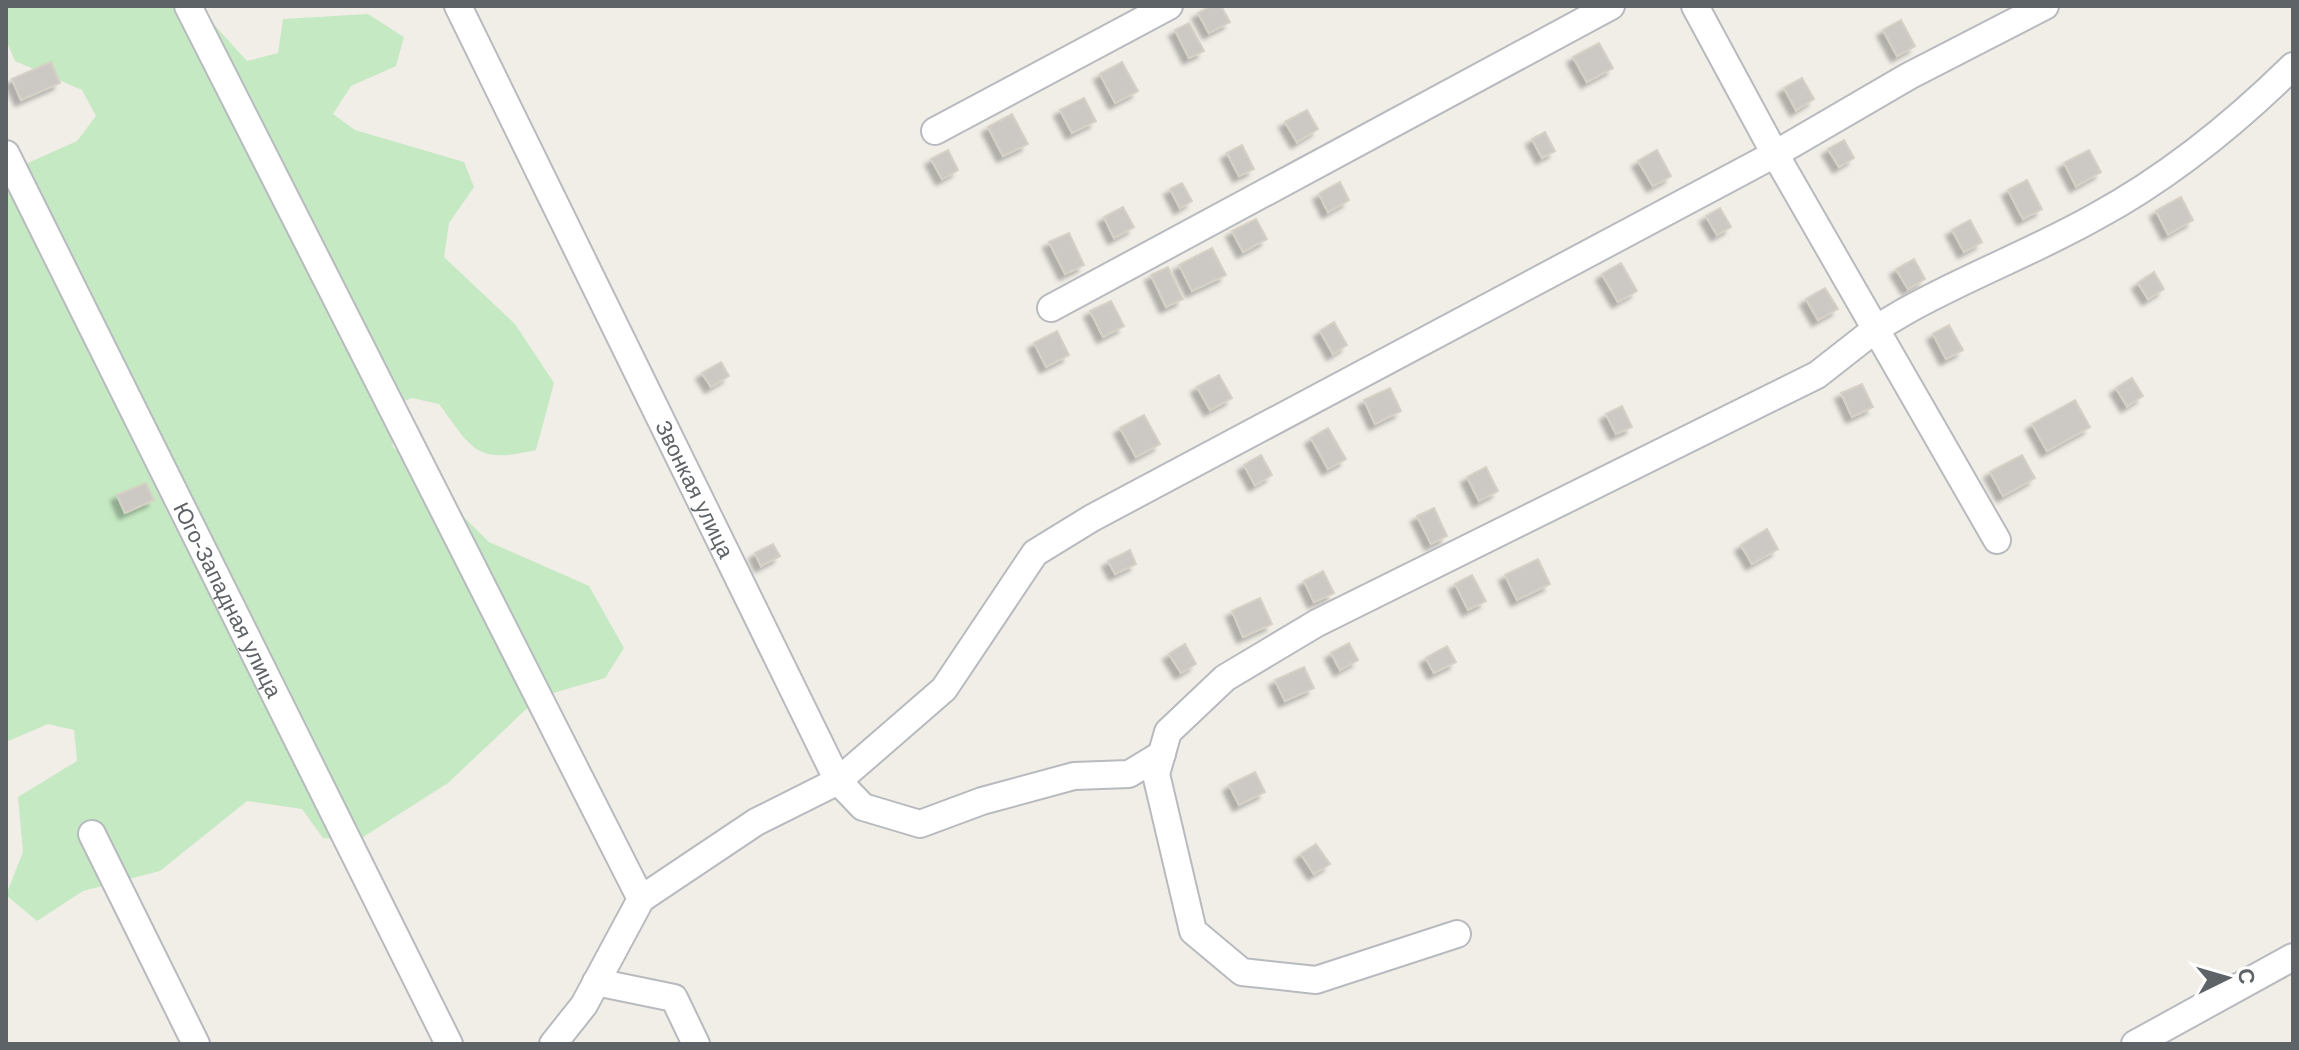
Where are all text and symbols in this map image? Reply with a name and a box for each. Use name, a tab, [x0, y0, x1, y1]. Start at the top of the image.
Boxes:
street label: Звонкая улица	[650, 416, 739, 563]
street label: Юго-Западная улица	[168, 498, 287, 702]
north arrow	[2187, 938, 2267, 1018]
text: С	[2233, 967, 2260, 985]

